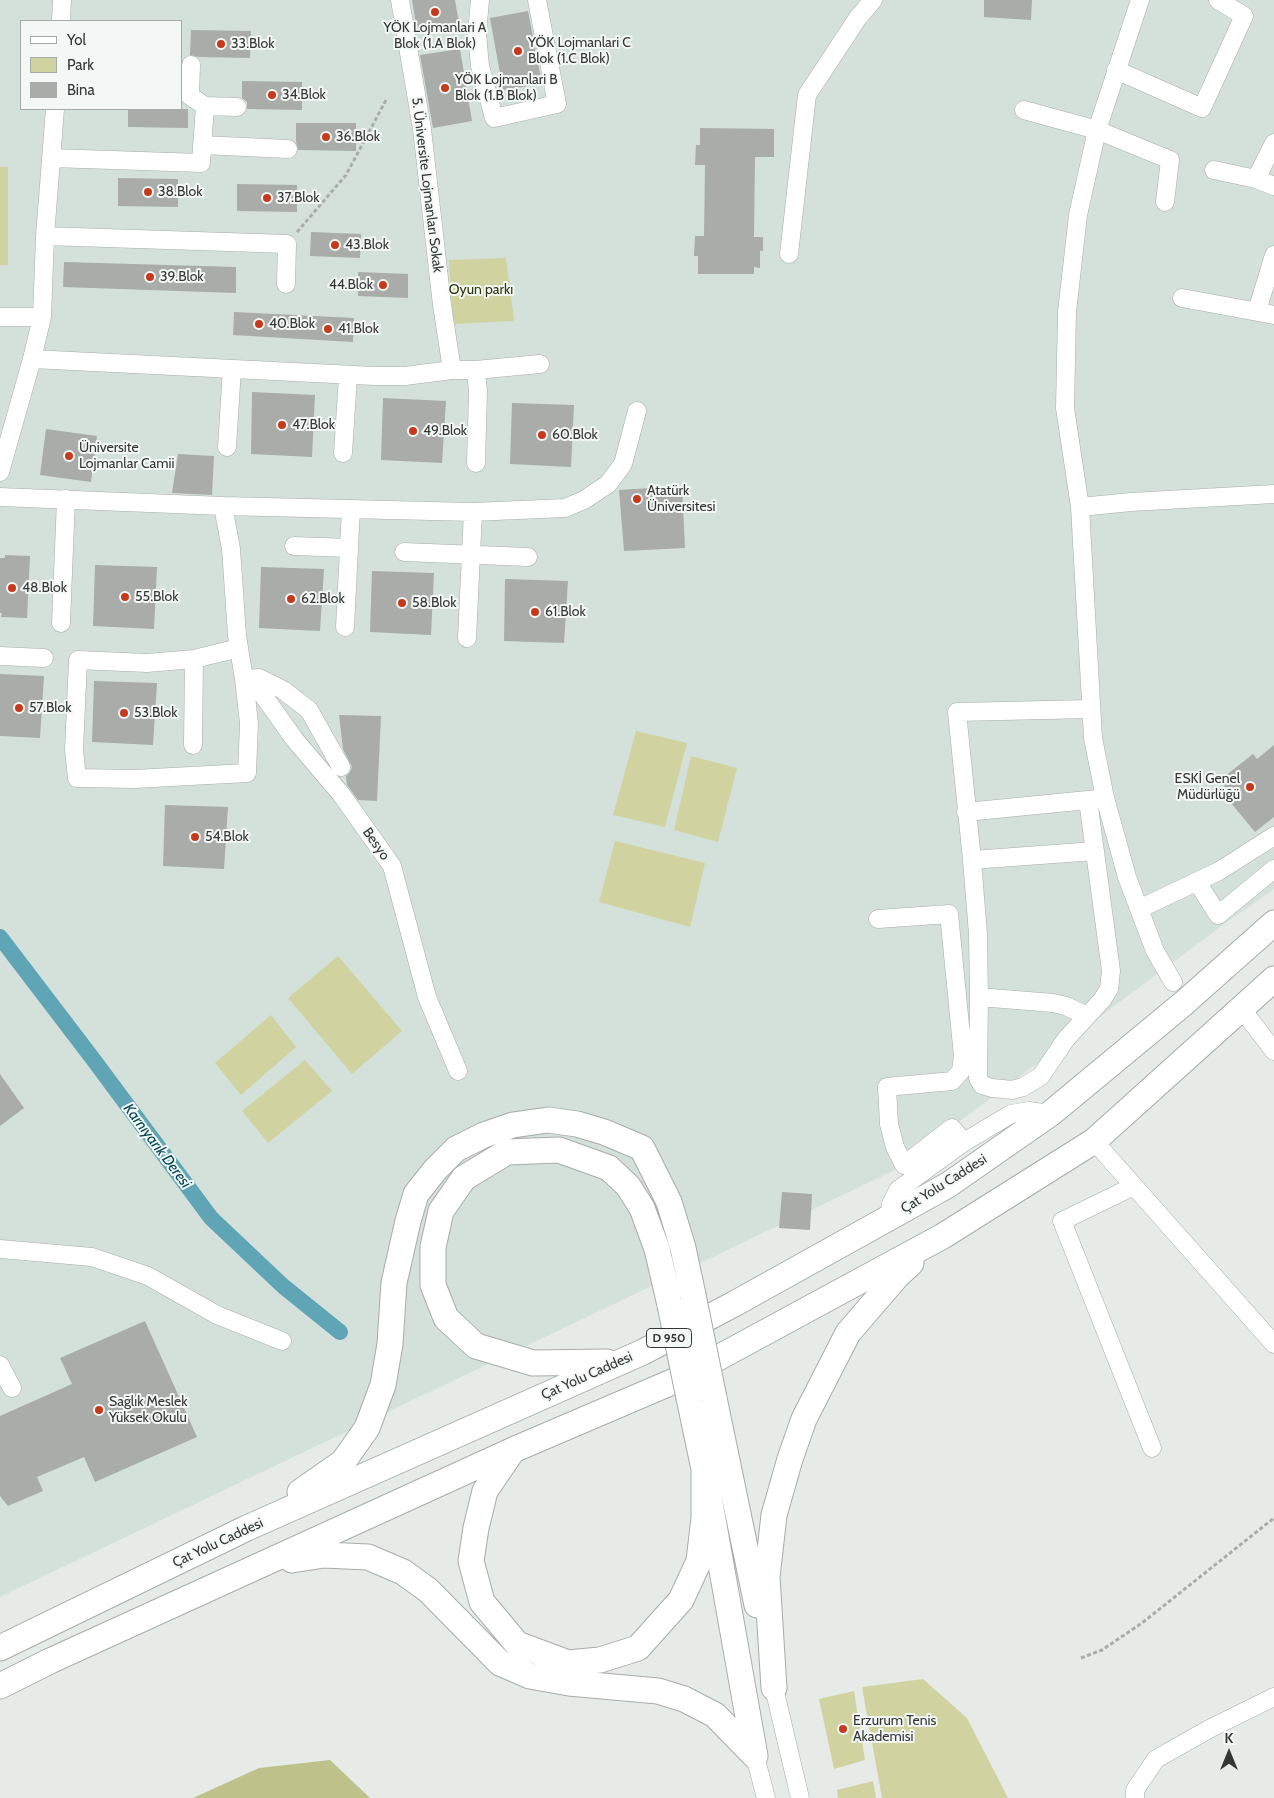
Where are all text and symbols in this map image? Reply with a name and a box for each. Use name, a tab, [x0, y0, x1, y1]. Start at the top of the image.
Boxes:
marker: YÖK Lojmanlari A Blok (1.A Blok)	[429, 6, 441, 18]
legend	[20, 20, 182, 110]
place label: YÖK Lojmanlari A Blok (1.A Blok)	[384, 20, 486, 52]
text: Yol	[67, 31, 86, 49]
place label: YÖK Lojmanlari C Blok (1.C Blok)	[528, 35, 631, 68]
place label: 33.Blok	[231, 36, 275, 52]
marker: 33.Blok	[215, 38, 227, 50]
marker: YÖK Lojmanlari C Blok (1.C Blok)	[512, 45, 524, 57]
text: Park	[67, 56, 94, 74]
place label: YÖK Lojmanlari B Blok (1.B Blok)	[455, 72, 558, 104]
text: Bina	[67, 81, 95, 99]
marker: YÖK Lojmanlari B Blok (1.B Blok)	[439, 82, 451, 94]
place label: 34.Blok	[282, 87, 326, 103]
marker: 34.Blok	[266, 89, 278, 101]
street label: 5. Üniversite Lojmanları Sokak	[408, 96, 446, 274]
place label: 36.Blok	[336, 129, 380, 145]
marker: 36.Blok	[320, 131, 332, 143]
place label: 38.Blok	[158, 184, 202, 200]
marker: 38.Blok	[142, 186, 154, 198]
place label: 37.Blok	[277, 190, 319, 206]
marker: 37.Blok	[261, 192, 273, 204]
place label: 43.Blok	[345, 237, 389, 253]
marker: 43.Blok	[329, 239, 341, 251]
place label: 39.Blok	[160, 269, 204, 285]
marker: 39.Blok	[144, 271, 156, 283]
place label: 44.Blok	[329, 277, 373, 293]
marker: 44.Blok	[377, 279, 389, 291]
park label: Oyun parkı	[449, 282, 513, 298]
place label: 40.Blok	[269, 316, 315, 332]
marker: 40.Blok	[253, 318, 265, 330]
place label: 41.Blok	[338, 321, 379, 337]
marker: 41.Blok	[322, 323, 334, 335]
place label: 47.Blok	[292, 417, 335, 433]
marker: 47.Blok	[276, 419, 288, 431]
place label: 49.Blok	[423, 423, 467, 439]
marker: 49.Blok	[407, 425, 419, 437]
place label: 60.Blok	[552, 427, 598, 443]
marker: 60.Blok	[536, 429, 548, 441]
place label: Üniversite Lojmanlar Camii	[79, 440, 175, 472]
marker: Üniversite Lojmanlar Camii	[63, 450, 75, 462]
place label: Atatürk Üniversitesi	[647, 483, 715, 516]
marker: Atatürk Üniversitesi	[631, 493, 643, 505]
place label: 48.Blok	[22, 580, 67, 596]
marker: 48.Blok	[6, 582, 18, 594]
place label: 55.Blok	[135, 589, 179, 605]
marker: 55.Blok	[119, 591, 131, 603]
place label: 62.Blok	[301, 591, 345, 607]
marker: 62.Blok	[285, 593, 297, 605]
place label: 58.Blok	[412, 595, 456, 611]
marker: 58.Blok	[396, 597, 408, 609]
place label: 61.Blok	[545, 604, 586, 620]
marker: 61.Blok	[529, 606, 541, 618]
place label: 57.Blok	[29, 700, 71, 716]
marker: 57.Blok	[13, 702, 25, 714]
place label: 53.Blok	[134, 705, 178, 721]
marker: 53.Blok	[118, 707, 130, 719]
place label: ESKİ Genel Müdürlüğü	[1175, 771, 1240, 804]
marker: ESKİ Genel Müdürlüğü	[1244, 781, 1256, 793]
street label: Besyo	[359, 824, 393, 864]
place label: 54.Blok	[205, 829, 249, 845]
marker: 54.Blok	[189, 831, 201, 843]
water label: Karnıyarık Deresi	[119, 1100, 195, 1192]
street label: Çat Yolu Caddesi	[898, 1151, 990, 1217]
road number: D 950	[646, 1329, 692, 1348]
street label: Çat Yolu Caddesi	[539, 1348, 635, 1404]
place label: Sağlık Meslek Yüksek Okulu	[109, 1394, 187, 1426]
marker: Sağlık Meslek Yüksek Okulu	[93, 1404, 105, 1416]
street label: Çat Yolu Caddesi	[170, 1515, 266, 1571]
place label: Erzurum Tenis Akademisi	[853, 1713, 936, 1745]
marker: Erzurum Tenis Akademisi	[837, 1723, 849, 1735]
north arrow	[1204, 1728, 1254, 1778]
text: K	[1225, 1729, 1233, 1747]

